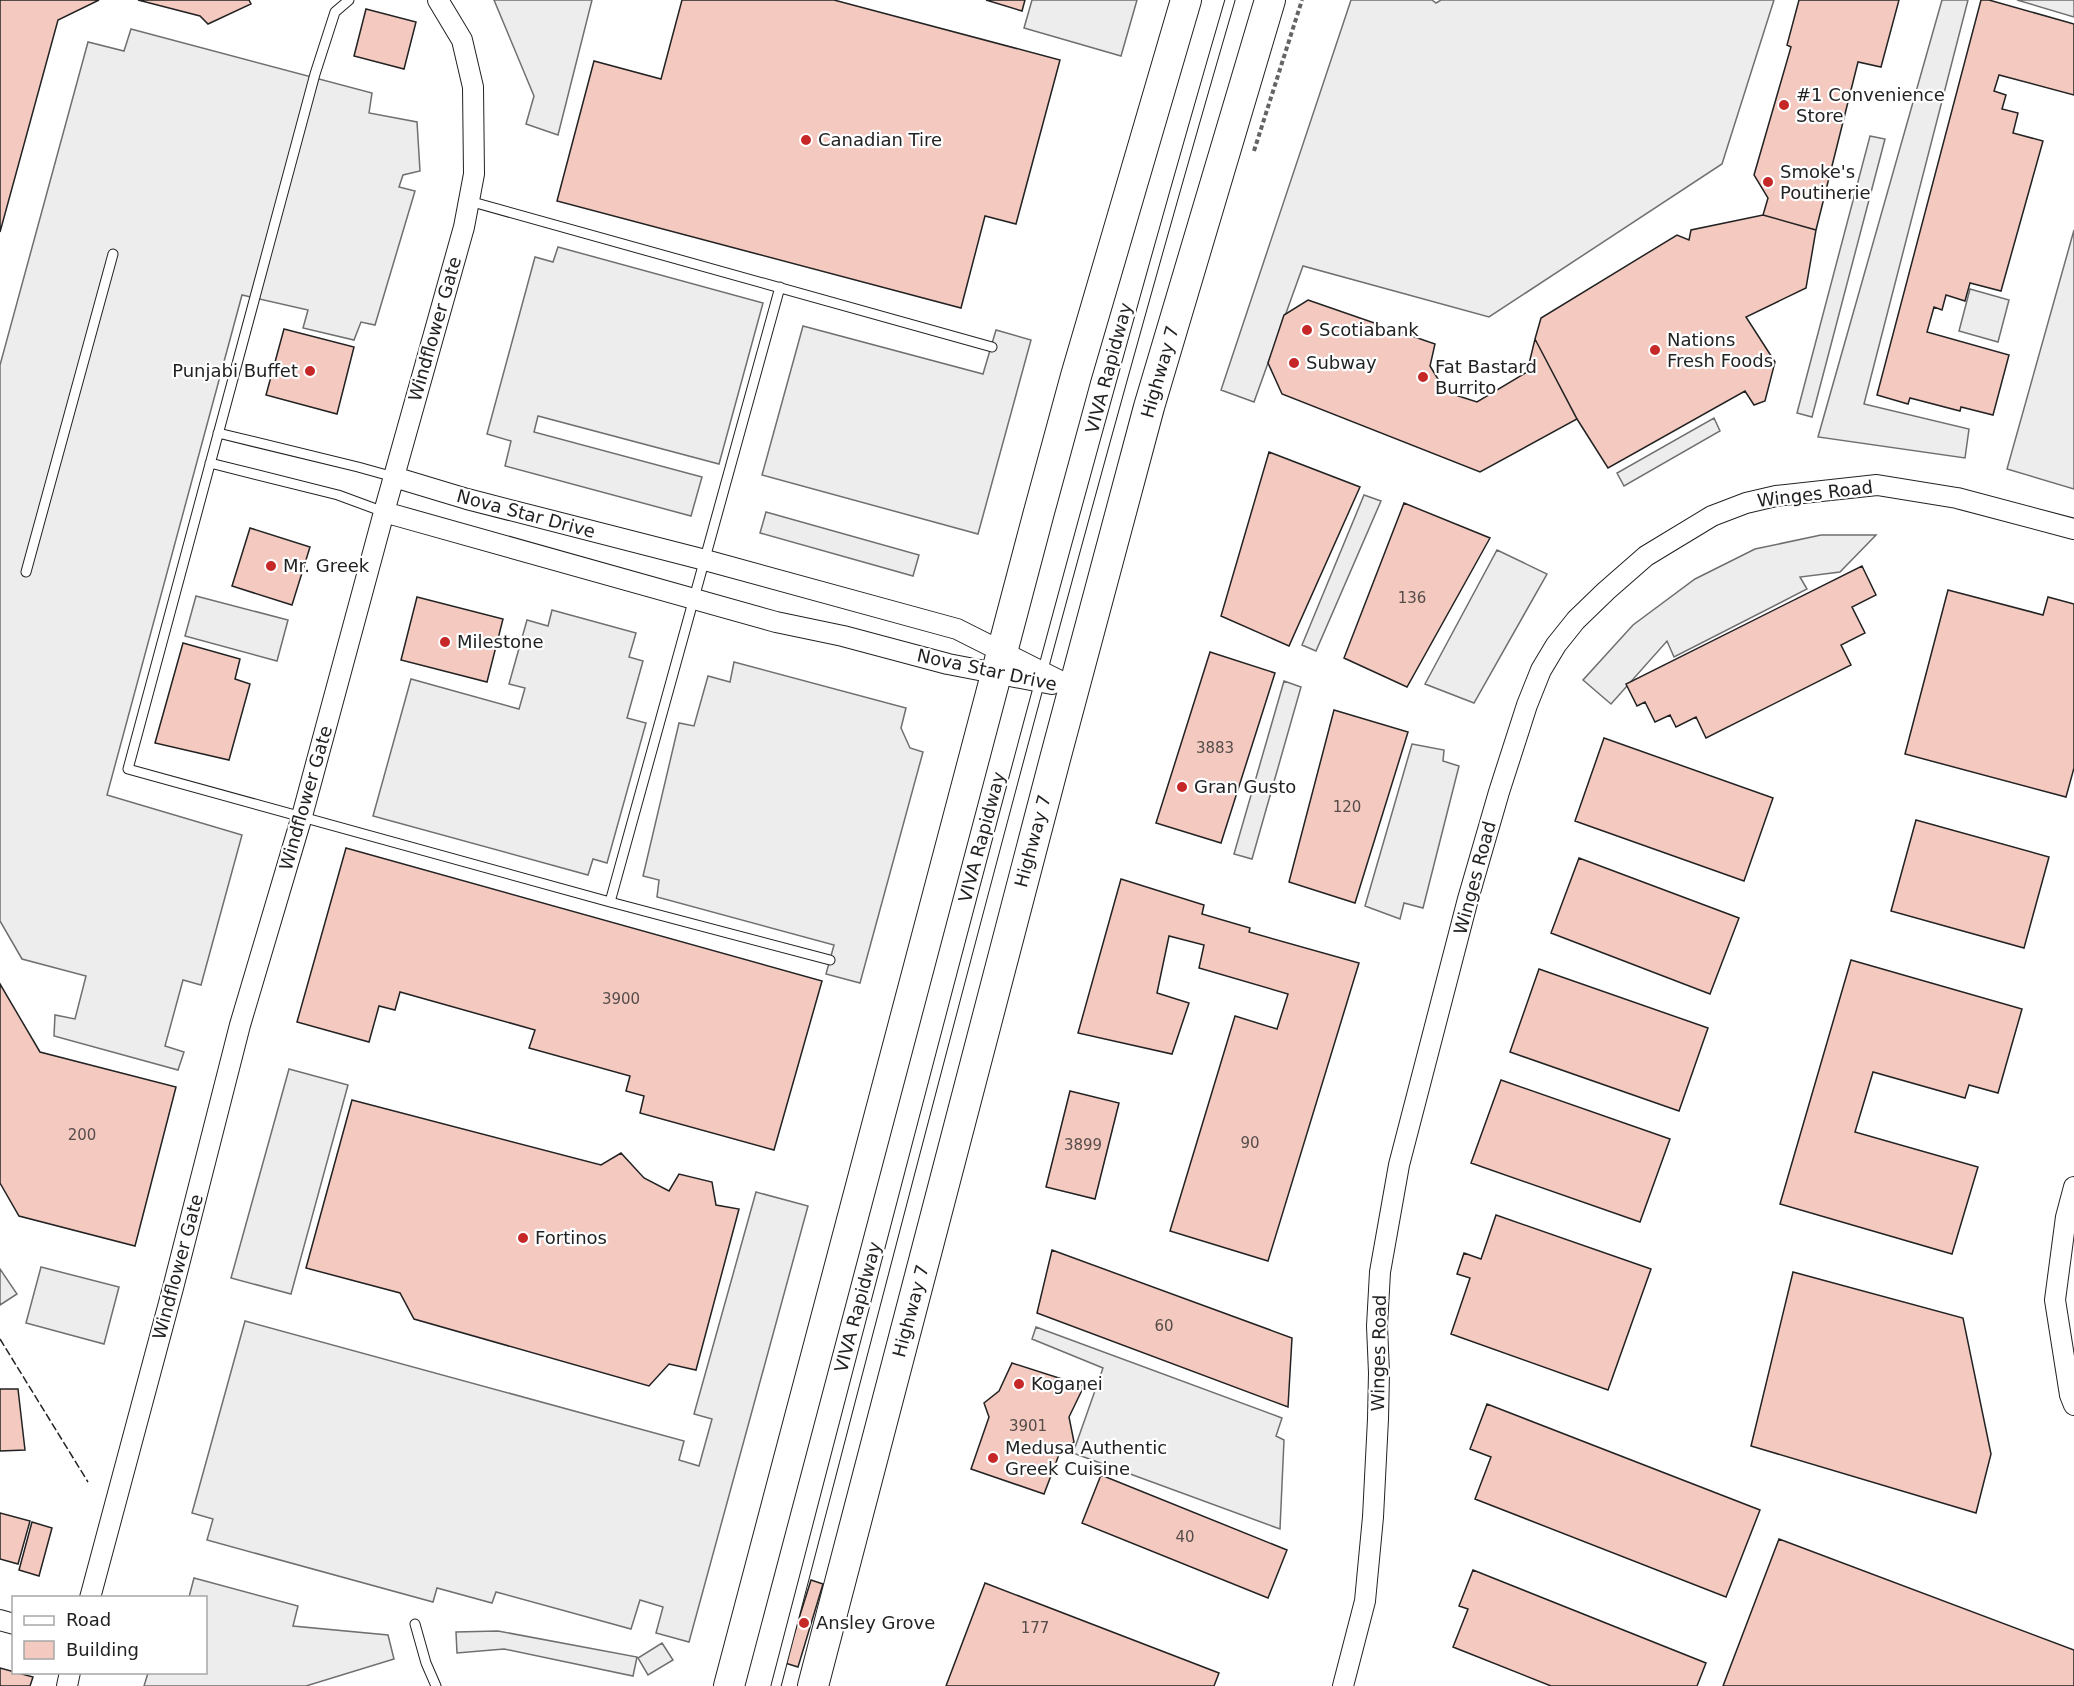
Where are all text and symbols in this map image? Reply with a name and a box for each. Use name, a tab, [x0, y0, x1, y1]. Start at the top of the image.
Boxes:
place label: #1 Convenience Store	[1796, 84, 1945, 126]
marker: #1 Convenience Store	[1777, 98, 1791, 112]
place label: Canadian Tire	[818, 129, 942, 150]
marker: Canadian Tire	[799, 133, 813, 147]
place label: Smoke's Poutinerie	[1780, 161, 1871, 203]
marker: Smoke's Poutinerie	[1761, 175, 1775, 189]
street label: Windflower Gate	[404, 254, 465, 404]
street label: VIVA Rapidway	[1081, 300, 1136, 435]
place label: Scotiabank	[1319, 319, 1419, 340]
street label: Highway 7	[1136, 323, 1183, 420]
marker: Scotiabank	[1300, 323, 1314, 337]
place label: Nations Fresh Foods	[1667, 329, 1773, 371]
marker: Nations Fresh Foods	[1648, 343, 1662, 357]
place label: Subway	[1306, 352, 1377, 373]
marker: Subway	[1287, 356, 1301, 370]
place label: Fat Bastard Burrito	[1435, 356, 1537, 398]
place label: Punjabi Buffet	[172, 360, 298, 381]
marker: Punjabi Buffet	[303, 364, 317, 378]
marker: Fat Bastard Burrito	[1416, 370, 1430, 384]
street label: Winges Road	[1756, 476, 1874, 511]
street label: Nova Star Drive	[455, 485, 598, 542]
place label: Mr. Greek	[283, 555, 370, 576]
marker: Mr. Greek	[264, 559, 278, 573]
house number: 136	[1398, 589, 1426, 607]
place label: Milestone	[457, 631, 544, 652]
marker: Milestone	[438, 635, 452, 649]
street label: Nova Star Drive	[915, 644, 1059, 695]
street label: Windflower Gate	[275, 723, 336, 873]
house number: 3883	[1196, 739, 1234, 757]
street label: VIVA Rapidway	[954, 769, 1009, 904]
place label: Gran Gusto	[1194, 776, 1296, 797]
marker: Gran Gusto	[1175, 780, 1189, 794]
street label: Highway 7	[1010, 792, 1055, 889]
house number: 120	[1333, 798, 1361, 816]
street label: Winges Road	[1449, 819, 1500, 937]
house number: 3900	[602, 990, 640, 1008]
house number: 200	[68, 1126, 96, 1144]
house number: 90	[1240, 1134, 1260, 1152]
house number: 3899	[1064, 1136, 1102, 1154]
street label: Windflower Gate	[148, 1192, 207, 1342]
place label: Fortinos	[535, 1227, 607, 1248]
marker: Fortinos	[516, 1231, 530, 1245]
street label: VIVA Rapidway	[830, 1239, 885, 1374]
street label: Highway 7	[888, 1262, 933, 1359]
street label: Winges Road	[1367, 1295, 1390, 1411]
house number: 60	[1154, 1317, 1174, 1335]
place label: Koganei	[1031, 1373, 1103, 1394]
marker: Koganei	[1012, 1377, 1026, 1391]
house number: 3901	[1009, 1417, 1047, 1435]
place label: Medusa Authentic Greek Cuisine	[1005, 1437, 1167, 1479]
marker: Medusa Authentic Greek Cuisine	[986, 1451, 1000, 1465]
house number: 40	[1175, 1528, 1195, 1546]
legend	[12, 1596, 207, 1674]
text: Road	[66, 1609, 111, 1630]
place label: Ansley Grove	[816, 1612, 935, 1633]
marker: Ansley Grove	[797, 1616, 811, 1630]
house number: 177	[1021, 1619, 1049, 1637]
text: Building	[66, 1639, 139, 1660]

